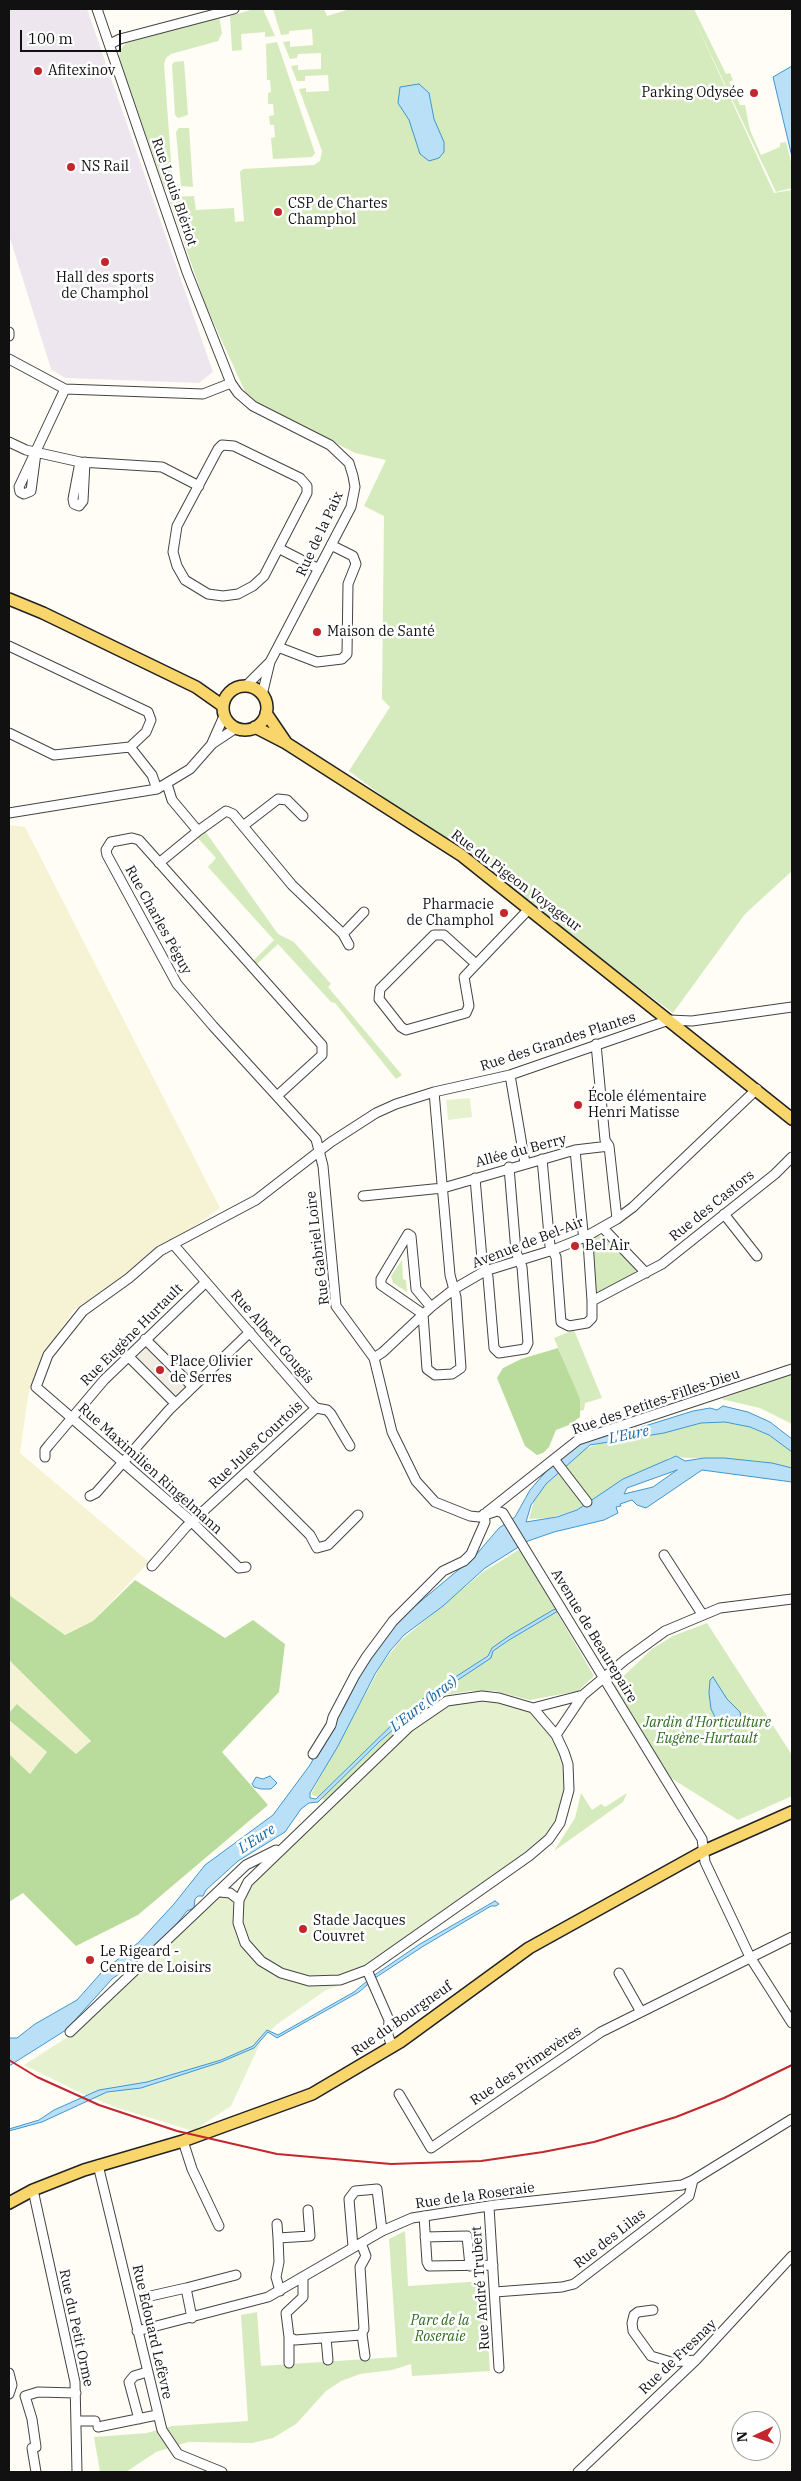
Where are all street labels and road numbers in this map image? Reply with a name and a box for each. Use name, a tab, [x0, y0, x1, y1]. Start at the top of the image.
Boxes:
street label: Rue Louis Blériot	[148, 136, 200, 248]
street label: Rue de la Paix	[293, 489, 347, 579]
street label: Rue du Pigeon Voyageur	[448, 827, 584, 935]
street label: Rue Charles Péguy	[121, 863, 195, 977]
street label: Rue des Grandes Plantes	[478, 1009, 638, 1075]
street label: Allée du Berry	[474, 1131, 568, 1171]
street label: Rue des Castors	[666, 1167, 758, 1245]
street label: Rue Gabriel Loire	[303, 1190, 333, 1306]
street label: Avenue de Bel-Air	[470, 1214, 586, 1272]
street label: Rue Eugène Hurtault	[77, 1280, 187, 1390]
street label: Rue Albert Gougis	[227, 1287, 317, 1387]
street label: Rue des Petites-Filles-Dieu	[570, 1365, 742, 1439]
street label: Rue Jules Courtois	[206, 1397, 306, 1493]
street label: Rue Maximilien Ringelmann	[75, 1400, 225, 1538]
street label: Avenue de Beaurepaire	[547, 1566, 641, 1706]
street label: Rue du Bourgneuf	[349, 1978, 455, 2060]
street label: Rue des Primevères	[467, 2023, 585, 2109]
street label: Rue de la Roseraie	[414, 2179, 536, 2213]
street label: Rue des Lilas	[571, 2206, 649, 2272]
street label: Rue André Trubert	[468, 2225, 494, 2351]
street label: Rue Edouard Lefèvre	[128, 2263, 176, 2401]
street label: Rue du Petit Orme	[55, 2268, 97, 2388]
street label: Rue de Fresnay	[636, 2316, 720, 2398]

